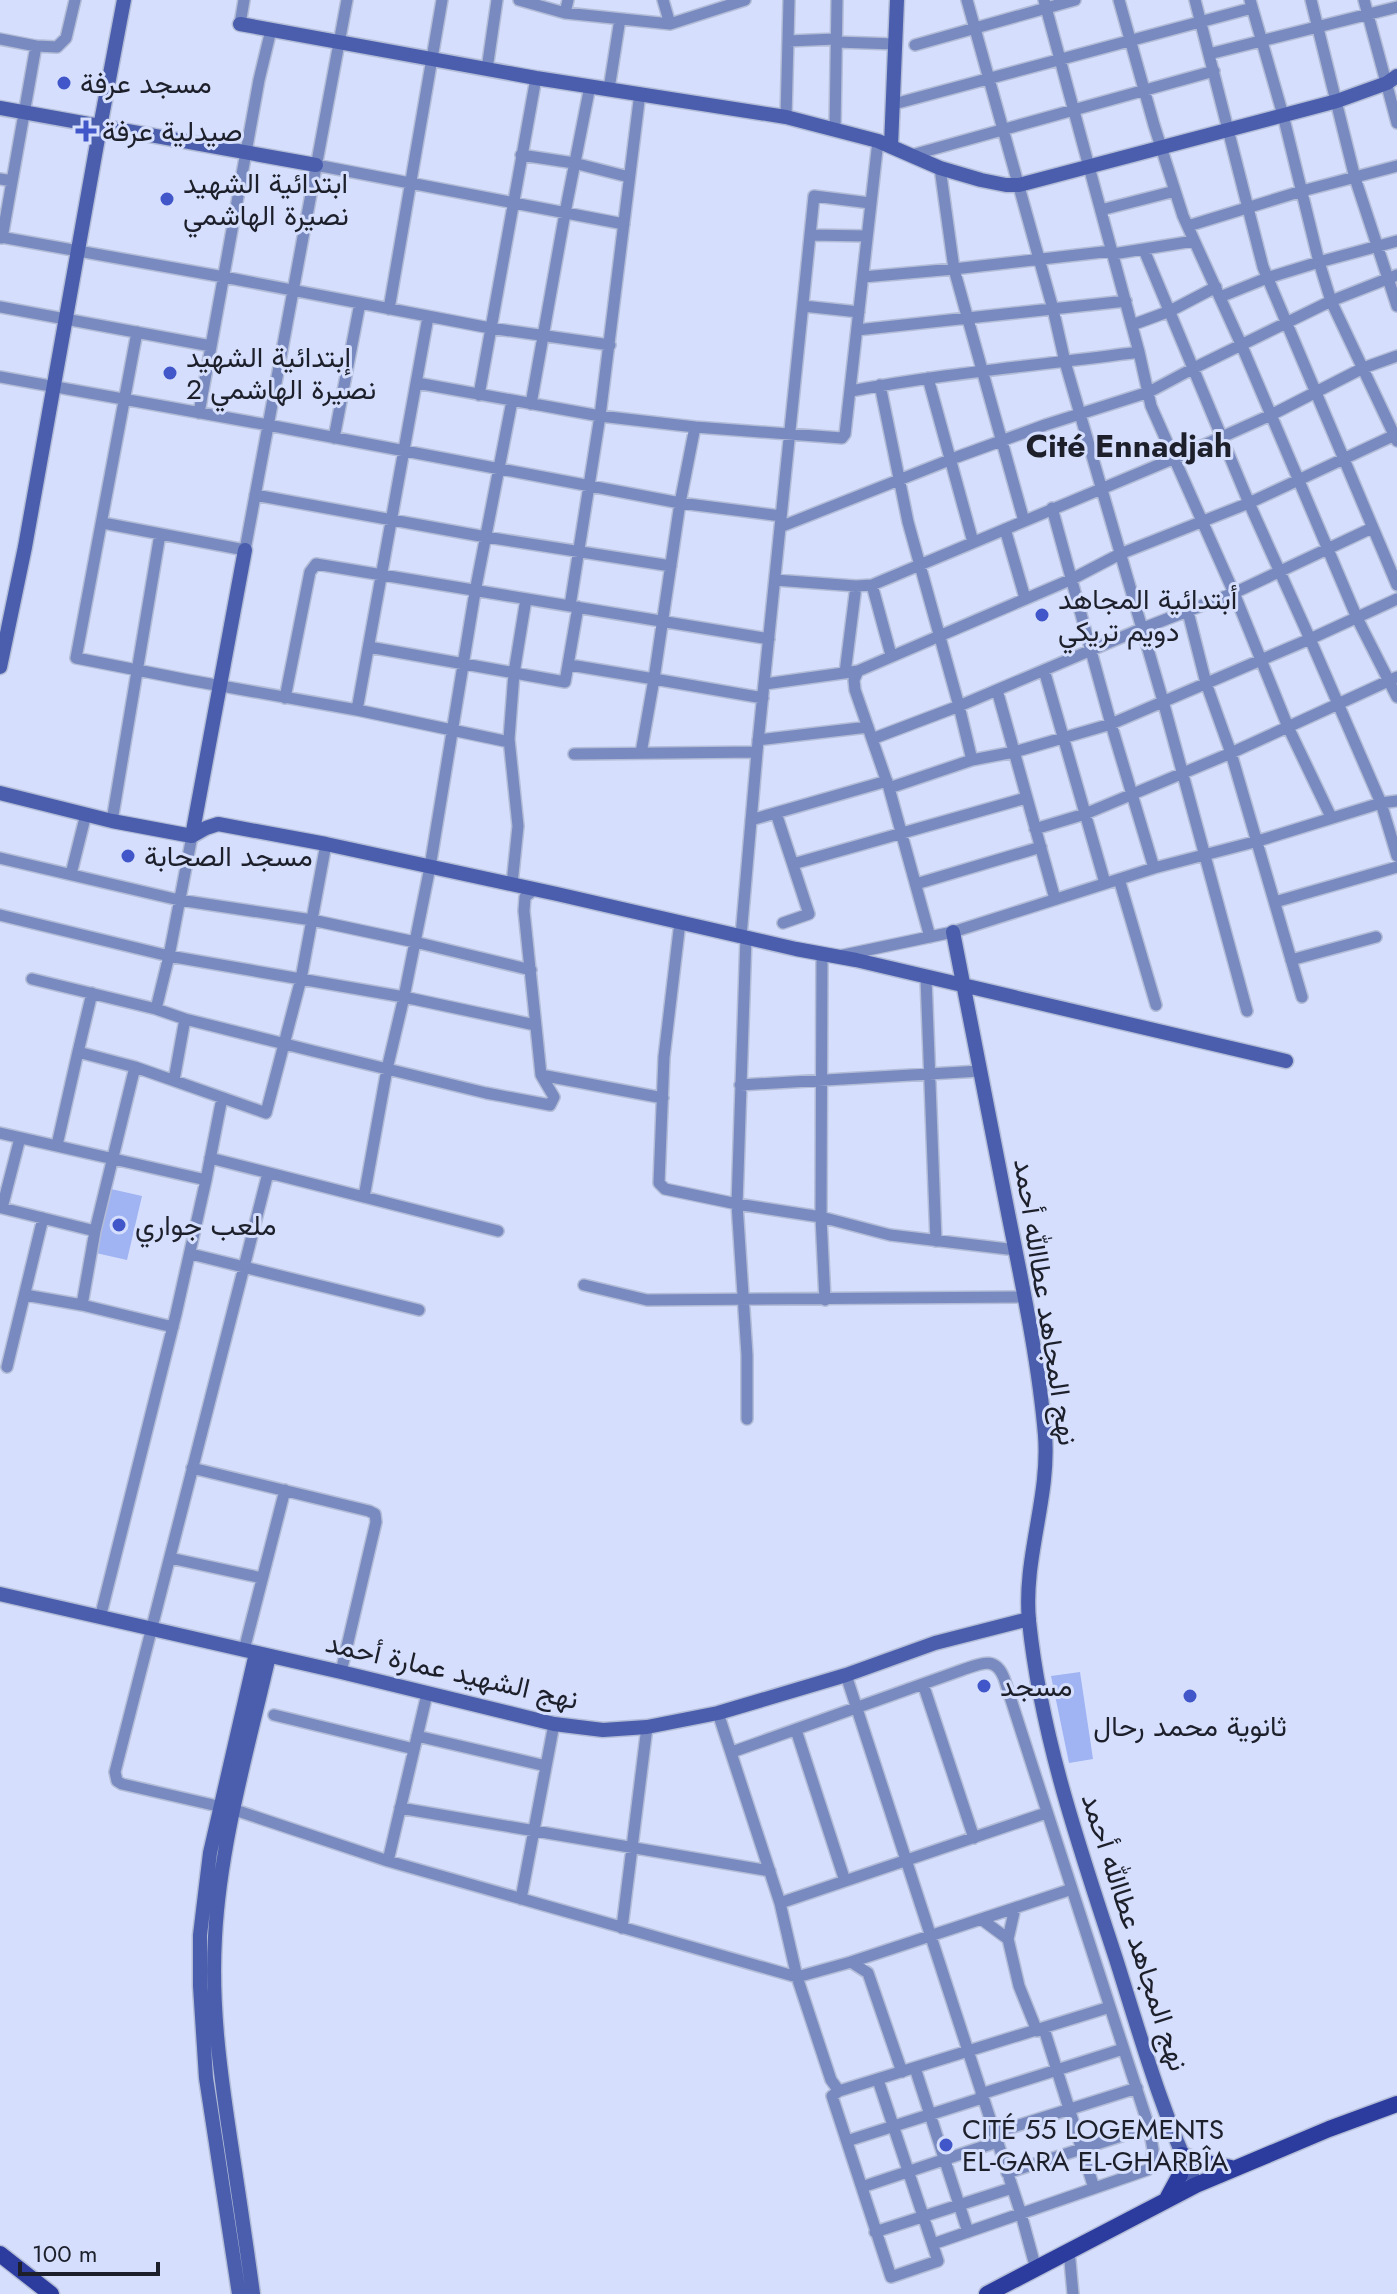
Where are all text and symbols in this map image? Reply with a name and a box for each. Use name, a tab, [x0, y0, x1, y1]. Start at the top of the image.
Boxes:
place label: مسجد عرفة	[80, 63, 212, 104]
marker: مسجد عرفة	[55, 74, 73, 92]
place label: صيدلية عرفة	[102, 111, 242, 152]
marker: صيدلية عرفة	[77, 122, 95, 140]
place label: ابتدائية الشهيد نصيرة الهاشمي	[183, 163, 349, 238]
marker: ابتدائية الشهيد نصيرة الهاشمي	[158, 190, 176, 208]
place label: إبتدائية الشهيد نصيرة الهاشمي 2	[186, 337, 376, 412]
marker: إبتدائية الشهيد نصيرة الهاشمي 2	[161, 364, 179, 382]
district label: Cité Ennadjah	[1026, 423, 1232, 469]
place label: أبتدائية المجاهد دويم تريكي	[1058, 579, 1237, 654]
marker: أبتدائية المجاهد دويم تريكي	[1033, 606, 1051, 624]
place label: مسجد الصحابة	[144, 836, 313, 877]
marker: مسجد الصحابة	[119, 847, 137, 865]
street label: نهج المجاهد عطاالله أحمد	[1003, 1156, 1089, 1448]
place label: ملعب جواري	[135, 1205, 276, 1248]
marker: ملعب جواري	[110, 1216, 128, 1234]
street label: نهج الشهيد عمارة أحمد	[322, 1622, 582, 1720]
place label: مسجد	[1000, 1666, 1073, 1707]
marker: مسجد	[975, 1677, 993, 1695]
marker: ثانوية محمد رحال	[1181, 1687, 1199, 1705]
place label: ثانوية محمد رحال	[1093, 1706, 1287, 1747]
street label: نهج المجاهد عطاالله أحمد	[1071, 1788, 1199, 2076]
place label: CITÉ 55 LOGEMENTS EL-GARA EL-GHARBÎA	[962, 2109, 1229, 2182]
marker: CITÉ 55 LOGEMENTS EL-GARA EL-GHARBÎA	[937, 2136, 955, 2154]
scale bar	[20, 2226, 158, 2276]
text: 100 m	[32, 2236, 98, 2271]

